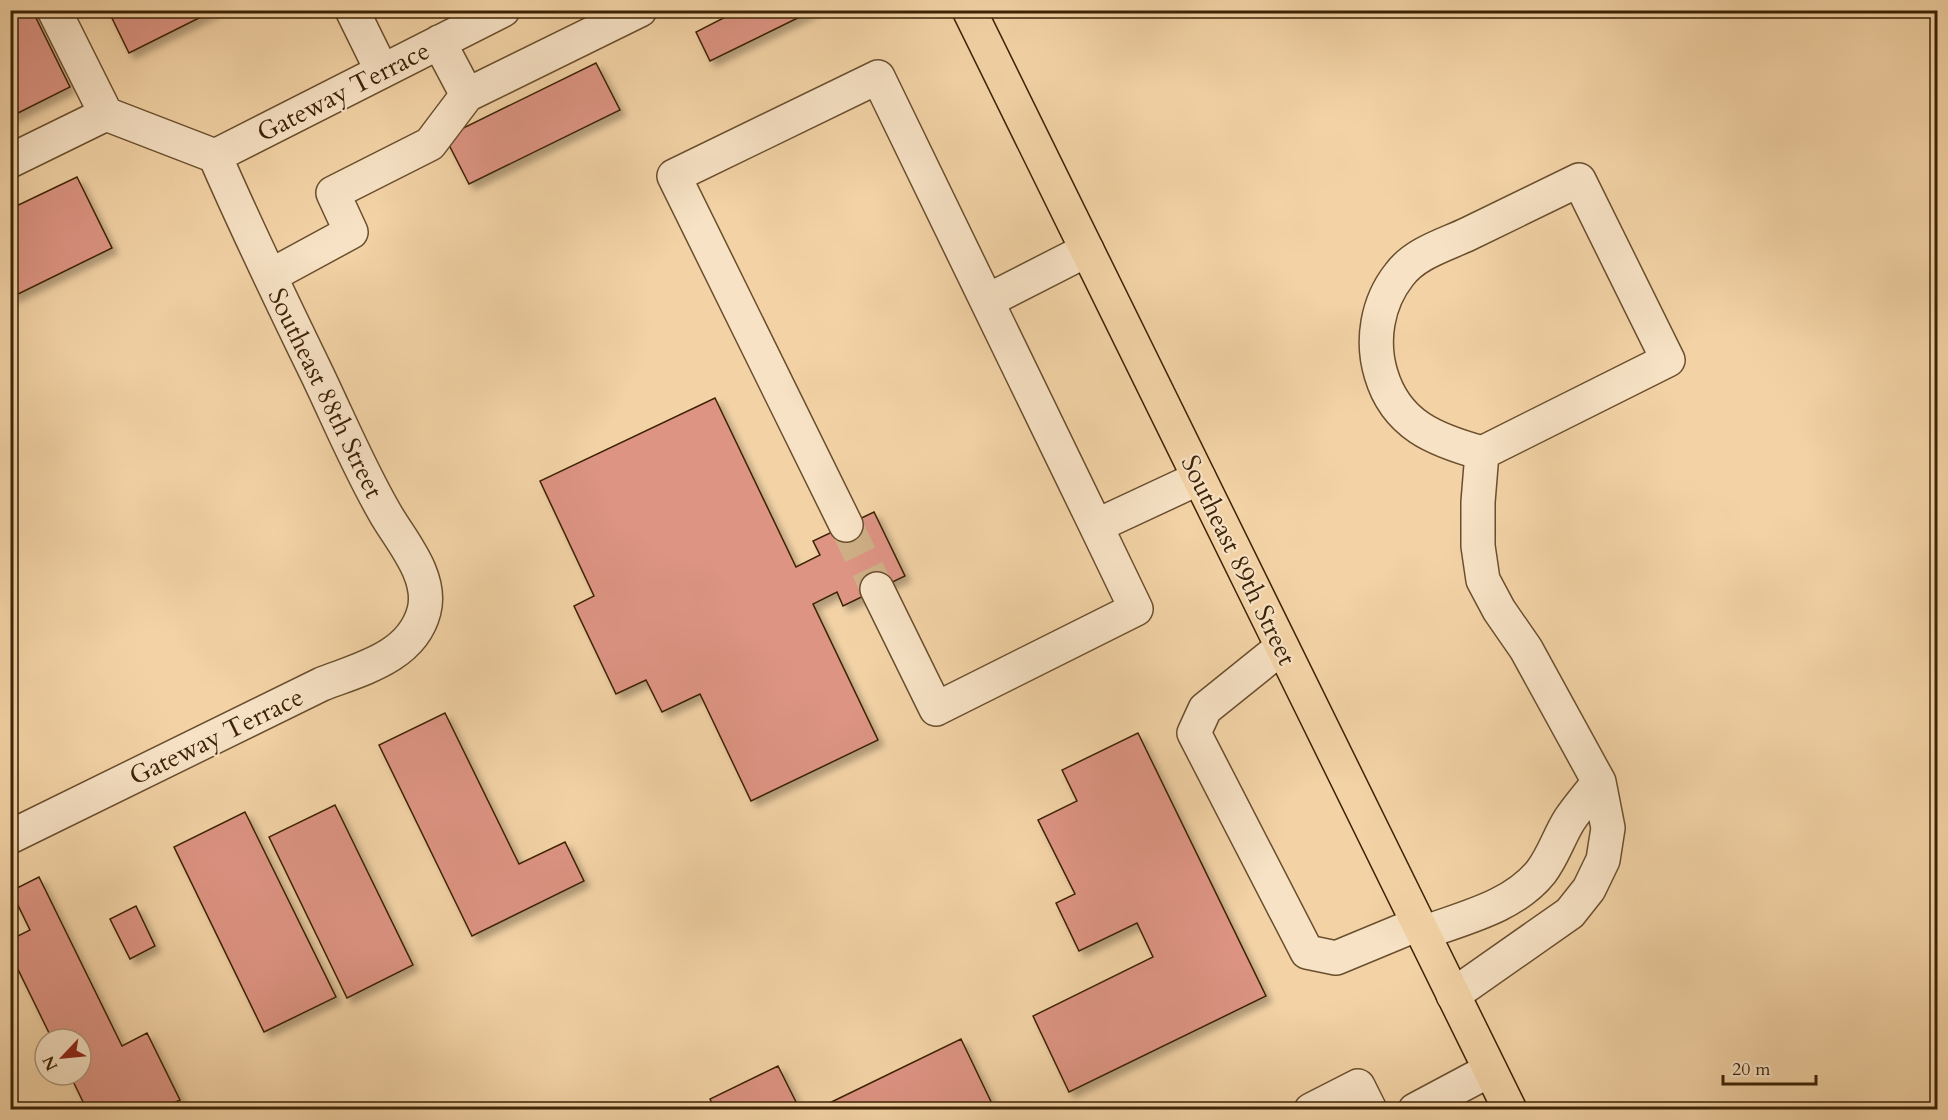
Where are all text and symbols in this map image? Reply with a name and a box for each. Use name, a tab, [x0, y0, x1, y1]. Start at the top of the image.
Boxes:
street label: Gateway Terrace	[251, 33, 436, 150]
street label: Southeast 88th Street	[260, 282, 392, 504]
street label: Southeast 89th Street	[1173, 449, 1305, 671]
street label: Gateway Terrace	[123, 679, 309, 794]
north arrow	[33, 1027, 93, 1087]
scale bar	[1723, 1048, 1816, 1086]
text: N	[37, 1052, 63, 1074]
text: 20 m	[1732, 1057, 1771, 1082]

